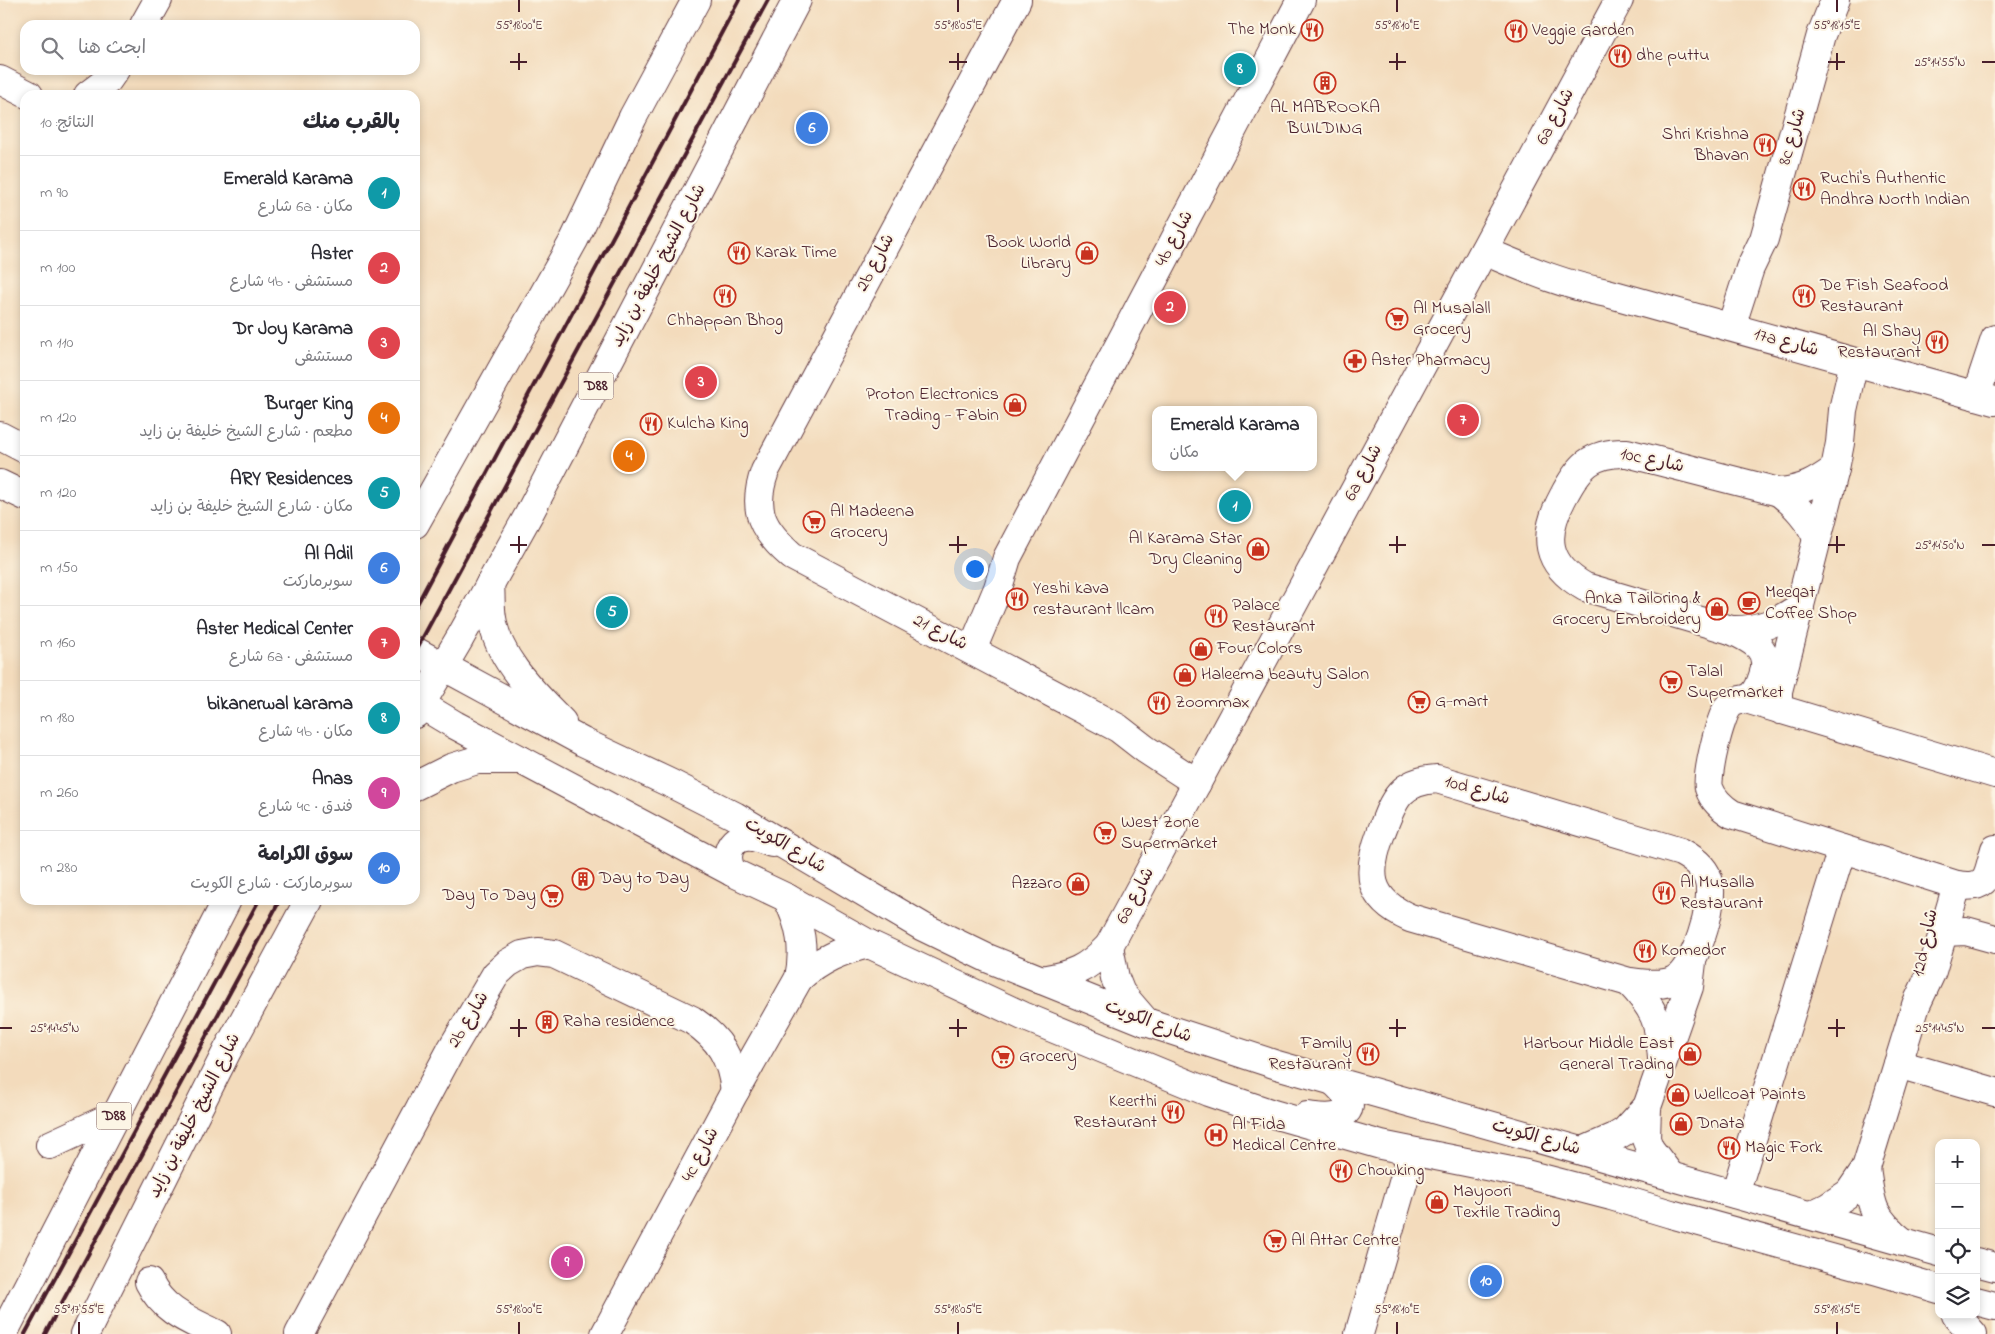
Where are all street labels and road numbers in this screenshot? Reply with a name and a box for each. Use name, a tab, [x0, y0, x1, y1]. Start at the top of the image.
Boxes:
street label: 6a شارع	[1530, 84, 1582, 150]
street label: 8c شارع	[1772, 105, 1814, 169]
street label: شارع الشيخ خليفة بن زايد	[605, 179, 713, 353]
street label: 4b شارع	[1149, 206, 1201, 272]
street label: 2b شارع	[850, 230, 902, 296]
street label: 17a شارع	[1751, 322, 1821, 364]
road number: D88	[578, 372, 614, 400]
street label: 6a شارع	[1338, 440, 1390, 506]
street label: 10c شارع	[1618, 442, 1686, 480]
street label: شارع 21	[908, 608, 972, 658]
street label: 10d شارع	[1441, 769, 1513, 813]
street label: شارع الكويت	[739, 811, 831, 881]
street label: 6a شارع	[1110, 863, 1162, 929]
street label: 12d شارع	[1906, 907, 1946, 979]
street label: 2b شارع	[442, 987, 496, 1053]
street label: شارع الكويت	[1101, 994, 1195, 1050]
street label: شارع الشيخ خليفة بن زايد	[142, 1029, 248, 1203]
road number: D88	[96, 1102, 132, 1130]
street label: شارع الكويت	[1489, 1113, 1583, 1163]
street label: 4c شارع	[676, 1123, 726, 1187]

